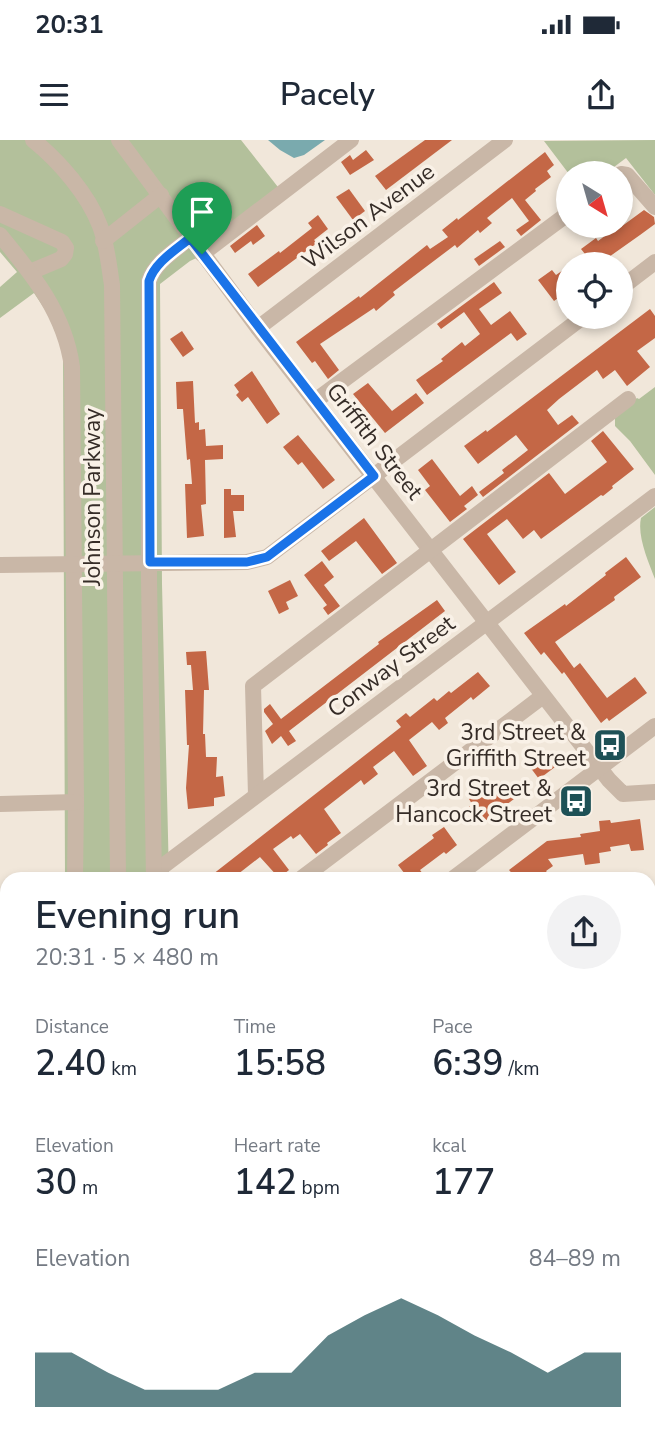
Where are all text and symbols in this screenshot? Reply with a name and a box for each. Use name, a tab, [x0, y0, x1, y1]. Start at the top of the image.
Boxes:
text: 20:31	[35, 7, 104, 42]
text: Pacely	[280, 73, 375, 116]
icon: menu	[35, 76, 73, 114]
icon: share	[582, 76, 620, 114]
street label: Wilson Avenue	[296, 156, 441, 276]
north arrow	[556, 161, 634, 238]
map controls	[556, 161, 633, 329]
pin	[172, 182, 232, 254]
icon: arrive	[183, 193, 221, 231]
button: locate	[556, 252, 633, 329]
street label: Griffith Street	[319, 377, 431, 507]
street label: Johnson Parkway	[77, 408, 108, 587]
street label: Conway Street	[321, 608, 462, 725]
place label: 3rd Street & Griffith Street	[446, 717, 587, 774]
bus stop icon: 3rd Street & Griffith Street	[591, 726, 629, 764]
place label: 3rd Street & Hancock Street	[395, 773, 553, 830]
bus stop icon: 3rd Street & Hancock Street	[557, 782, 595, 820]
text: Evening run	[35, 890, 240, 941]
button: share	[547, 895, 621, 969]
text: 20:31 · 5 × 480 m	[35, 942, 219, 973]
text: Distance	[35, 1014, 109, 1040]
text: Time	[234, 1014, 276, 1040]
text: Pace	[432, 1014, 473, 1040]
text: 2.40	[35, 1040, 106, 1087]
text: 15:58	[234, 1040, 326, 1087]
text: 6:39	[432, 1040, 504, 1087]
text: km	[106, 1056, 137, 1082]
text: /km	[504, 1056, 540, 1082]
text: Elevation	[35, 1133, 114, 1159]
text: Heart rate	[234, 1133, 321, 1159]
text: kcal	[432, 1133, 466, 1159]
text: 30	[35, 1159, 77, 1206]
text: 142	[234, 1159, 297, 1206]
text: 177	[432, 1159, 495, 1206]
text: m	[77, 1175, 98, 1201]
text: bpm	[297, 1175, 340, 1201]
text: Elevation	[35, 1243, 130, 1274]
text: 84–89 m	[529, 1243, 621, 1274]

